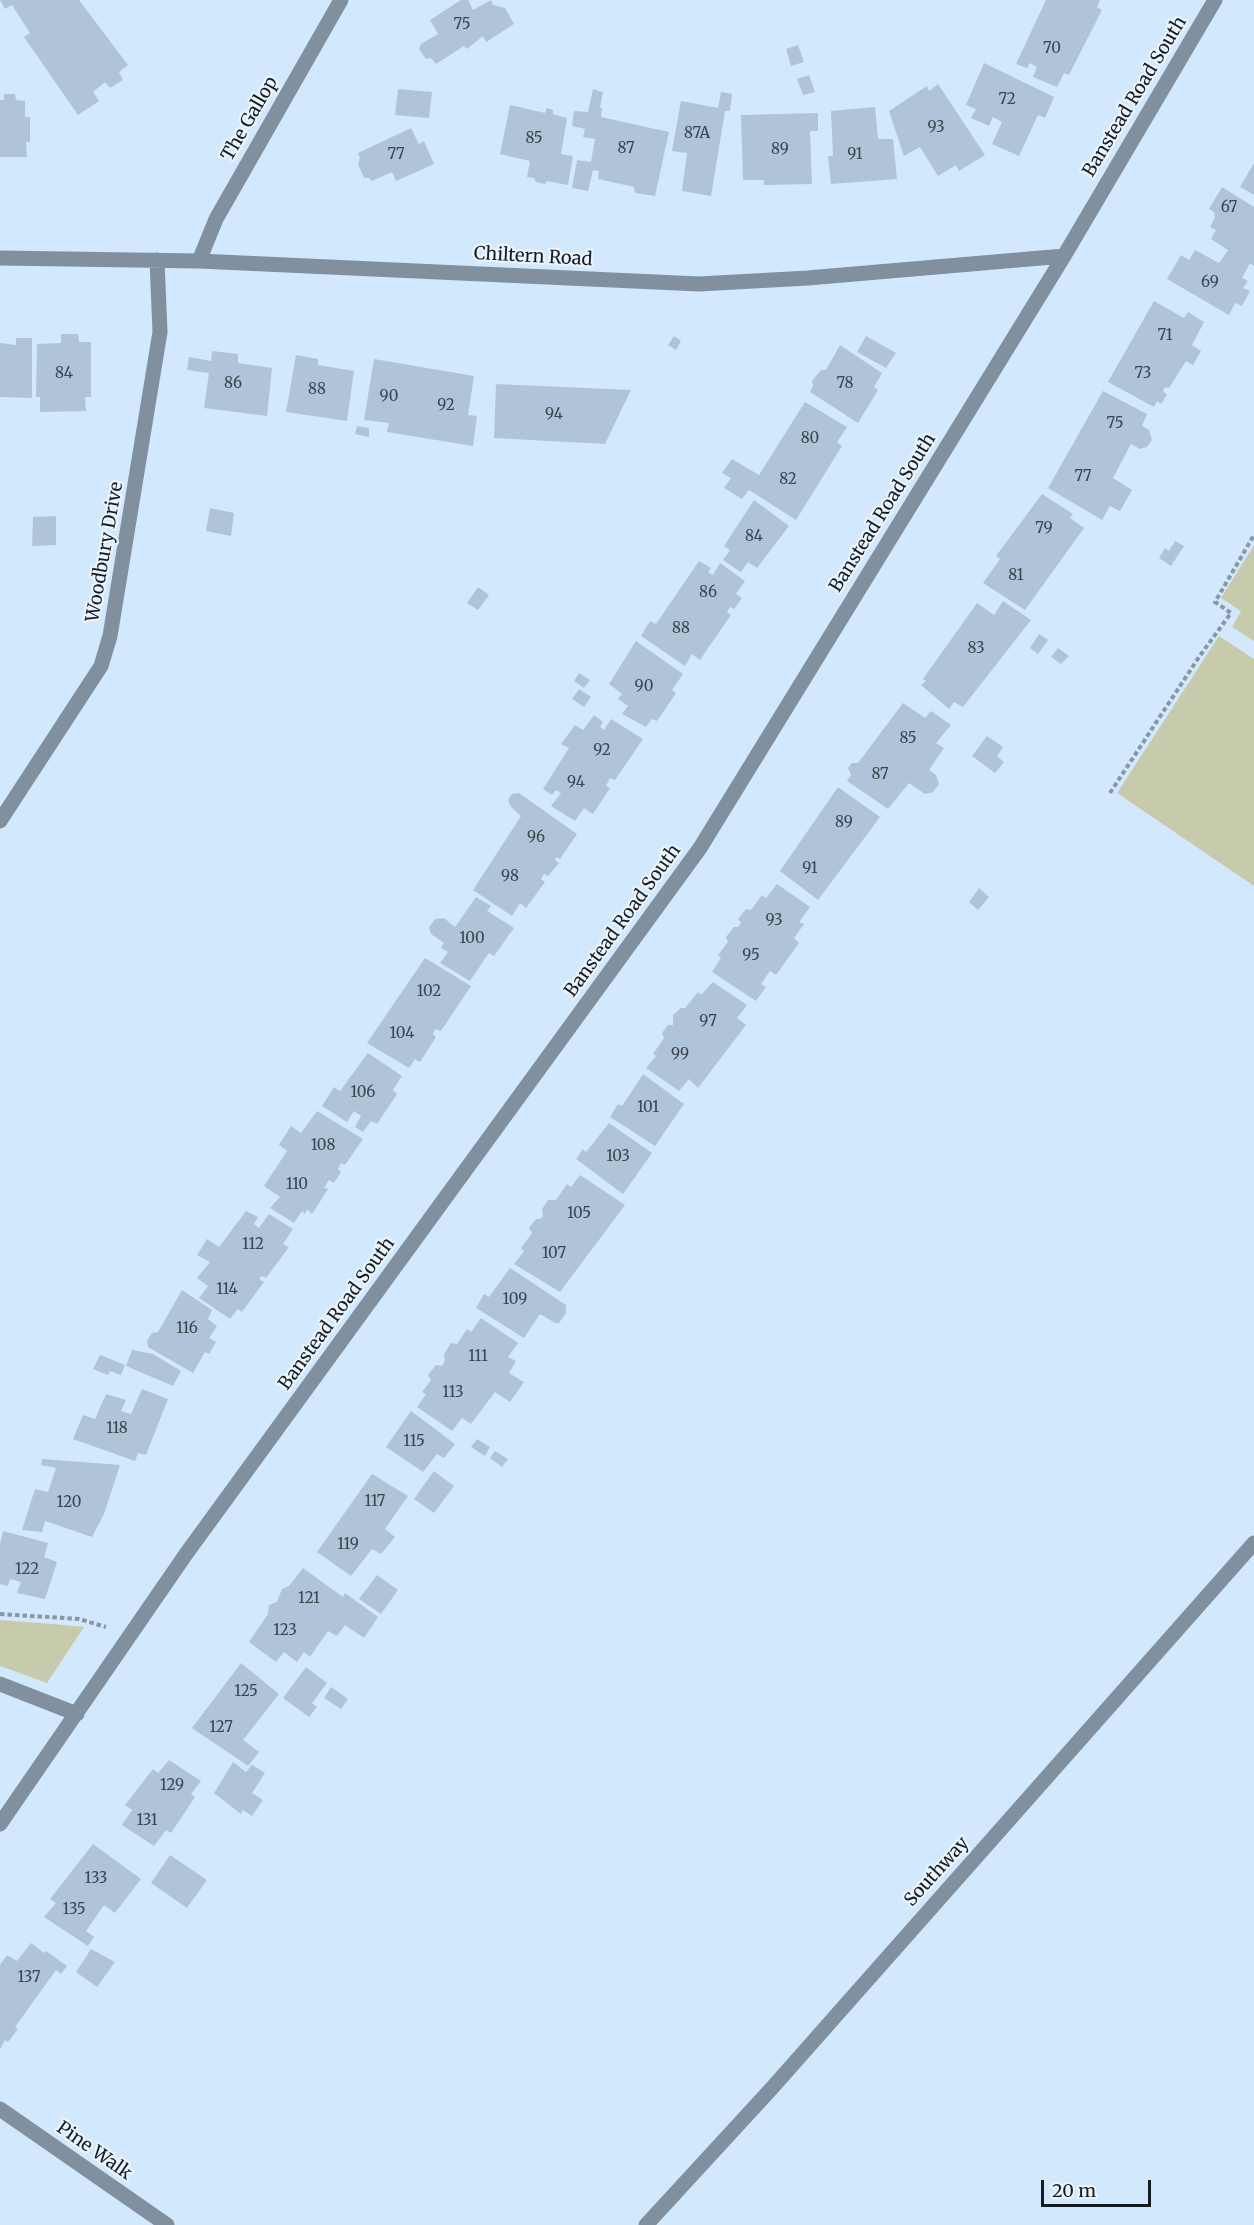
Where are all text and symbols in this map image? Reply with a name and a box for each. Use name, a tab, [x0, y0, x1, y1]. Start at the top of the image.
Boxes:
street label: Banstead Road South	[1079, 13, 1191, 181]
house number: 75	[454, 16, 470, 34]
house number: 70	[1043, 40, 1061, 58]
street label: The Gallop	[217, 73, 283, 165]
house number: 72	[998, 91, 1016, 109]
house number: 93	[927, 119, 945, 137]
house number: 87A	[684, 125, 710, 143]
house number: 85	[525, 130, 543, 148]
house number: 87	[617, 140, 635, 158]
house number: 89	[771, 141, 789, 159]
house number: 77	[387, 146, 405, 164]
house number: 91	[847, 146, 863, 164]
house number: 67	[1221, 199, 1237, 217]
street label: Chiltern Road	[473, 243, 593, 271]
house number: 69	[1201, 274, 1219, 292]
house number: 71	[1157, 327, 1173, 345]
house number: 84	[55, 365, 73, 383]
house number: 73	[1135, 365, 1151, 383]
house number: 86	[224, 375, 242, 393]
house number: 78	[836, 375, 854, 393]
house number: 88	[308, 381, 326, 399]
house number: 90	[380, 388, 398, 406]
house number: 92	[437, 397, 455, 415]
house number: 94	[545, 406, 563, 424]
house number: 75	[1107, 415, 1123, 433]
house number: 80	[801, 430, 819, 448]
street label: Banstead Road South	[825, 430, 941, 596]
house number: 77	[1074, 468, 1092, 486]
house number: 82	[779, 471, 797, 489]
street label: Woodbury Drive	[82, 480, 128, 624]
house number: 79	[1035, 520, 1053, 538]
house number: 84	[745, 528, 763, 546]
house number: 81	[1008, 567, 1024, 585]
house number: 86	[699, 584, 717, 602]
house number: 88	[672, 620, 690, 638]
house number: 83	[968, 640, 984, 658]
house number: 90	[635, 678, 653, 696]
house number: 85	[899, 730, 917, 748]
house number: 92	[593, 742, 611, 760]
house number: 87	[871, 766, 889, 784]
house number: 94	[567, 774, 585, 792]
house number: 89	[835, 814, 853, 832]
house number: 96	[527, 829, 545, 847]
street label: Banstead Road South	[560, 841, 686, 1001]
house number: 91	[802, 860, 818, 878]
house number: 98	[501, 868, 519, 886]
house number: 93	[765, 912, 783, 930]
house number: 100	[459, 930, 485, 948]
house number: 95	[742, 947, 760, 965]
house number: 102	[417, 983, 441, 1001]
house number: 97	[699, 1013, 717, 1031]
house number: 104	[390, 1025, 414, 1043]
house number: 99	[671, 1046, 689, 1064]
house number: 106	[351, 1084, 375, 1102]
house number: 101	[637, 1099, 659, 1117]
house number: 108	[311, 1137, 335, 1155]
house number: 103	[606, 1148, 630, 1166]
house number: 110	[286, 1176, 308, 1194]
house number: 105	[567, 1205, 591, 1223]
street label: Banstead Road South	[274, 1234, 400, 1394]
house number: 112	[242, 1236, 264, 1254]
house number: 107	[542, 1245, 566, 1263]
house number: 114	[216, 1281, 238, 1299]
house number: 109	[503, 1291, 527, 1309]
house number: 116	[176, 1320, 198, 1338]
house number: 111	[468, 1348, 488, 1366]
house number: 113	[442, 1384, 464, 1402]
house number: 118	[106, 1420, 128, 1438]
house number: 115	[403, 1433, 425, 1451]
house number: 117	[365, 1493, 385, 1511]
house number: 120	[57, 1494, 81, 1512]
house number: 119	[337, 1536, 359, 1554]
house number: 122	[15, 1561, 39, 1579]
house number: 121	[298, 1590, 320, 1608]
house number: 123	[273, 1622, 297, 1640]
house number: 125	[234, 1683, 258, 1701]
house number: 127	[209, 1719, 233, 1737]
house number: 129	[160, 1777, 184, 1795]
house number: 131	[136, 1812, 158, 1830]
street label: Southway	[900, 1833, 974, 1911]
house number: 133	[85, 1870, 107, 1888]
house number: 135	[63, 1901, 85, 1919]
house number: 137	[18, 1969, 40, 1987]
street label: Pine Walk	[52, 2117, 136, 2185]
scale bar	[1044, 2168, 1154, 2206]
text: 20 m	[1052, 2179, 1096, 2202]

